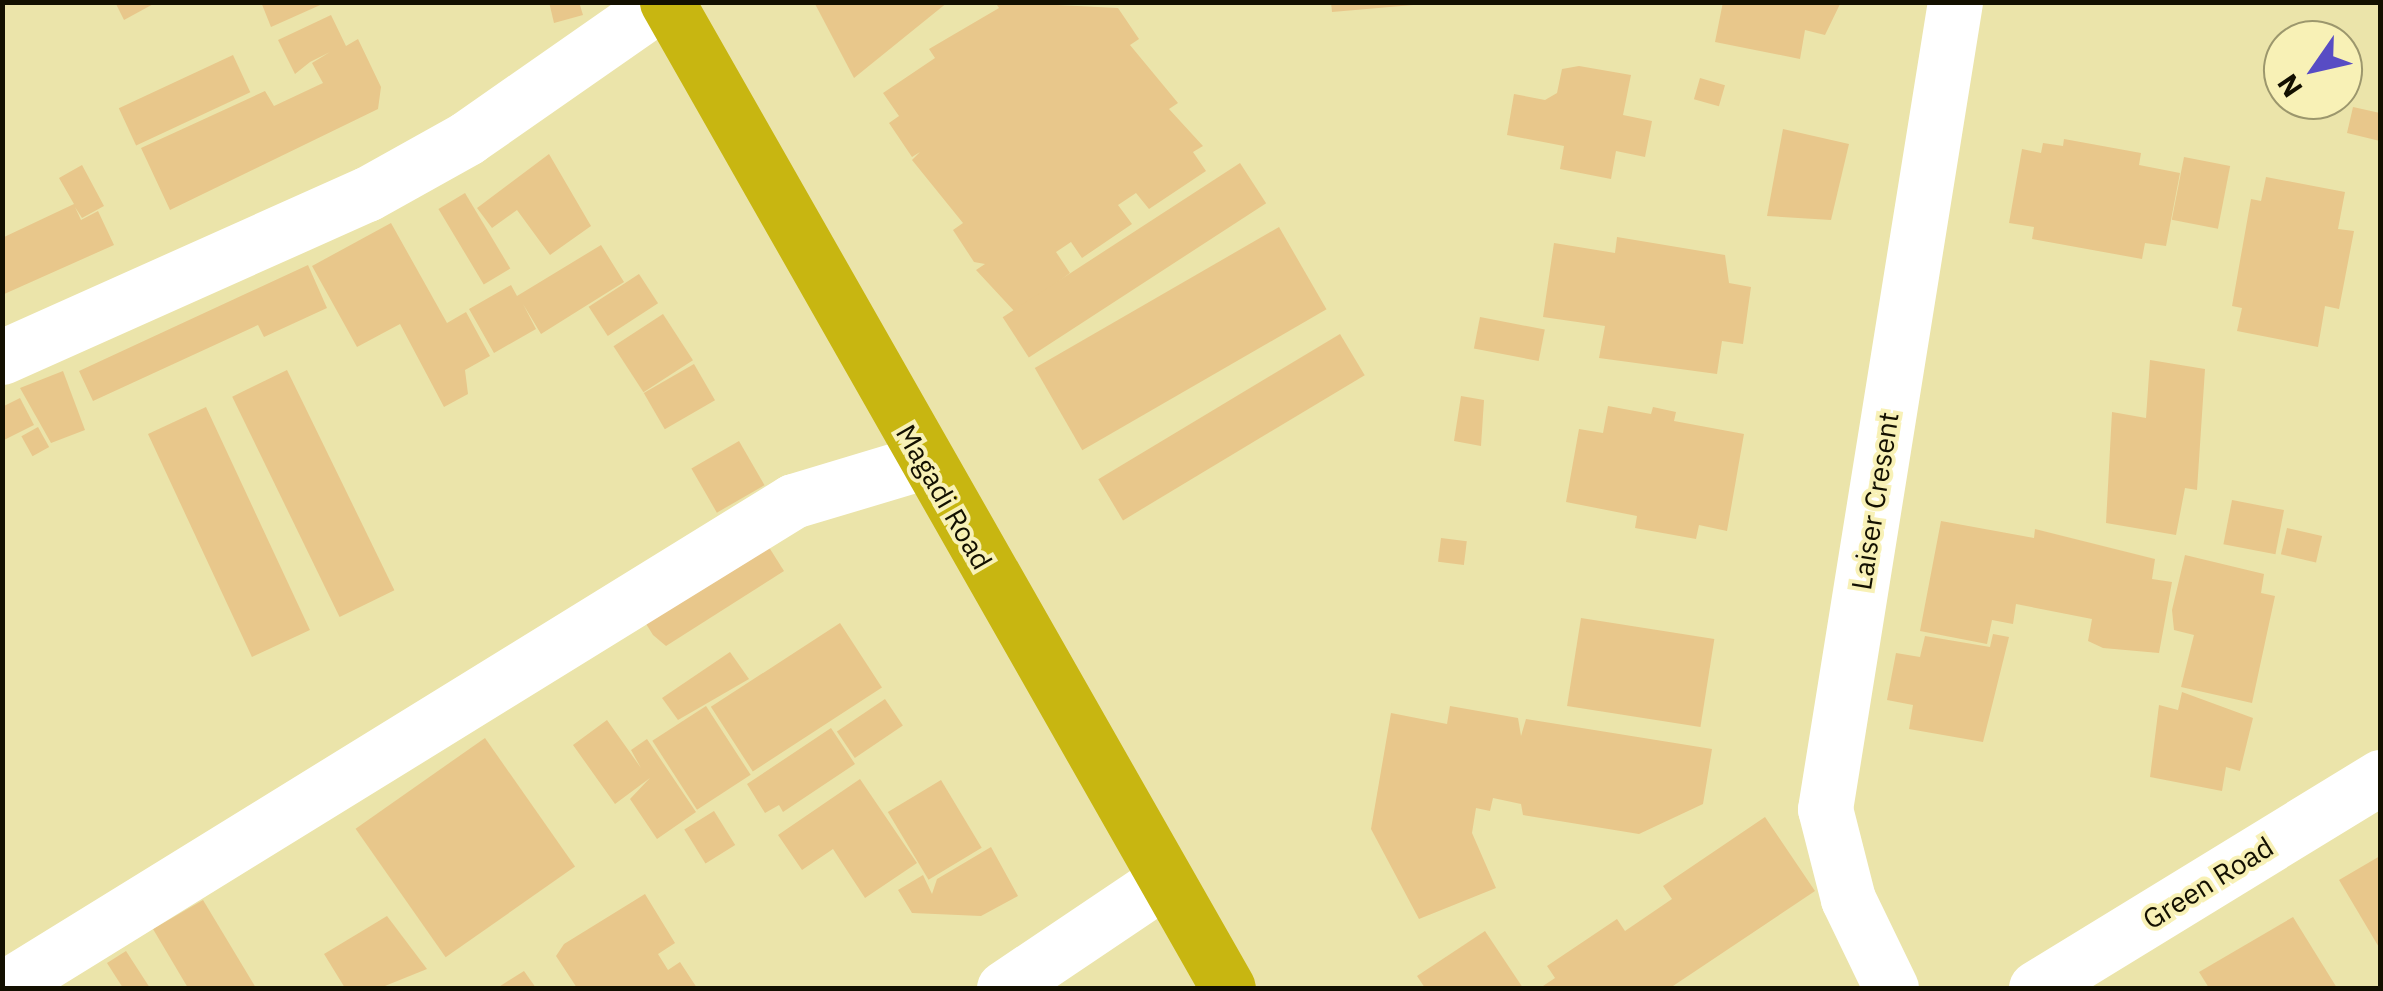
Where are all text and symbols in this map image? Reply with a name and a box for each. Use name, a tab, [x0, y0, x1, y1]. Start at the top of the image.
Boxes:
north arrow	[2263, 20, 2363, 120]
text: N	[2268, 67, 2310, 105]
street label: Laiser Cresent	[1844, 410, 1906, 592]
street label: Magadi Road	[889, 419, 999, 575]
street label: Green Road	[2137, 830, 2279, 936]

